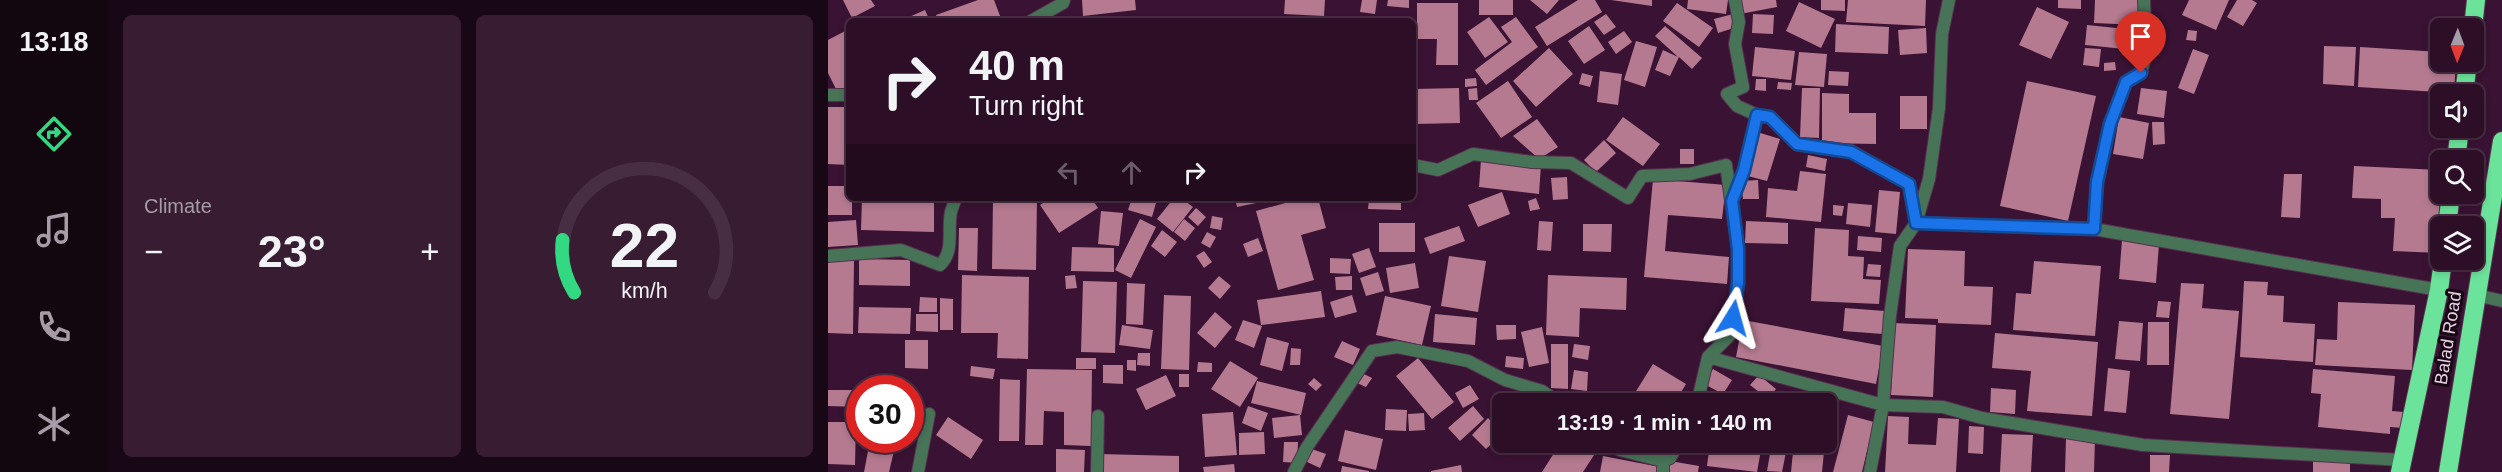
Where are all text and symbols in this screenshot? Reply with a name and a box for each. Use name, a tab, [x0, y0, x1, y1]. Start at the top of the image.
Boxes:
pin	[2115, 11, 2166, 73]
north arrow	[2430, 18, 2484, 72]
map controls	[2430, 18, 2484, 270]
icon: arrive	[2124, 20, 2157, 53]
text: 13:18	[19, 27, 89, 57]
icon: right	[870, 42, 948, 120]
text: 40 m	[969, 42, 1065, 89]
button: sound	[2430, 84, 2484, 138]
text: Turn right	[969, 91, 1084, 121]
icon: directions	[33, 113, 75, 155]
button: search	[2430, 150, 2484, 204]
icon: left	[1052, 156, 1085, 189]
icon: ahead	[1115, 156, 1148, 189]
icon: right	[1178, 156, 1211, 189]
text: Climate	[144, 195, 212, 217]
icon: music	[33, 209, 75, 251]
text: 22	[610, 211, 679, 280]
button: layers	[2430, 216, 2484, 270]
text: 23°	[258, 226, 326, 277]
text: −	[144, 233, 163, 270]
text: +	[420, 233, 440, 270]
text: km/h	[621, 279, 667, 303]
position arrow	[1701, 286, 1765, 350]
street label: Balad Road	[2431, 290, 2465, 386]
icon: phone	[33, 306, 75, 348]
speed limit sign: 30	[846, 375, 924, 453]
icon: climate	[33, 403, 75, 445]
text: 13:19 · 1 min · 140 m	[1557, 410, 1772, 435]

